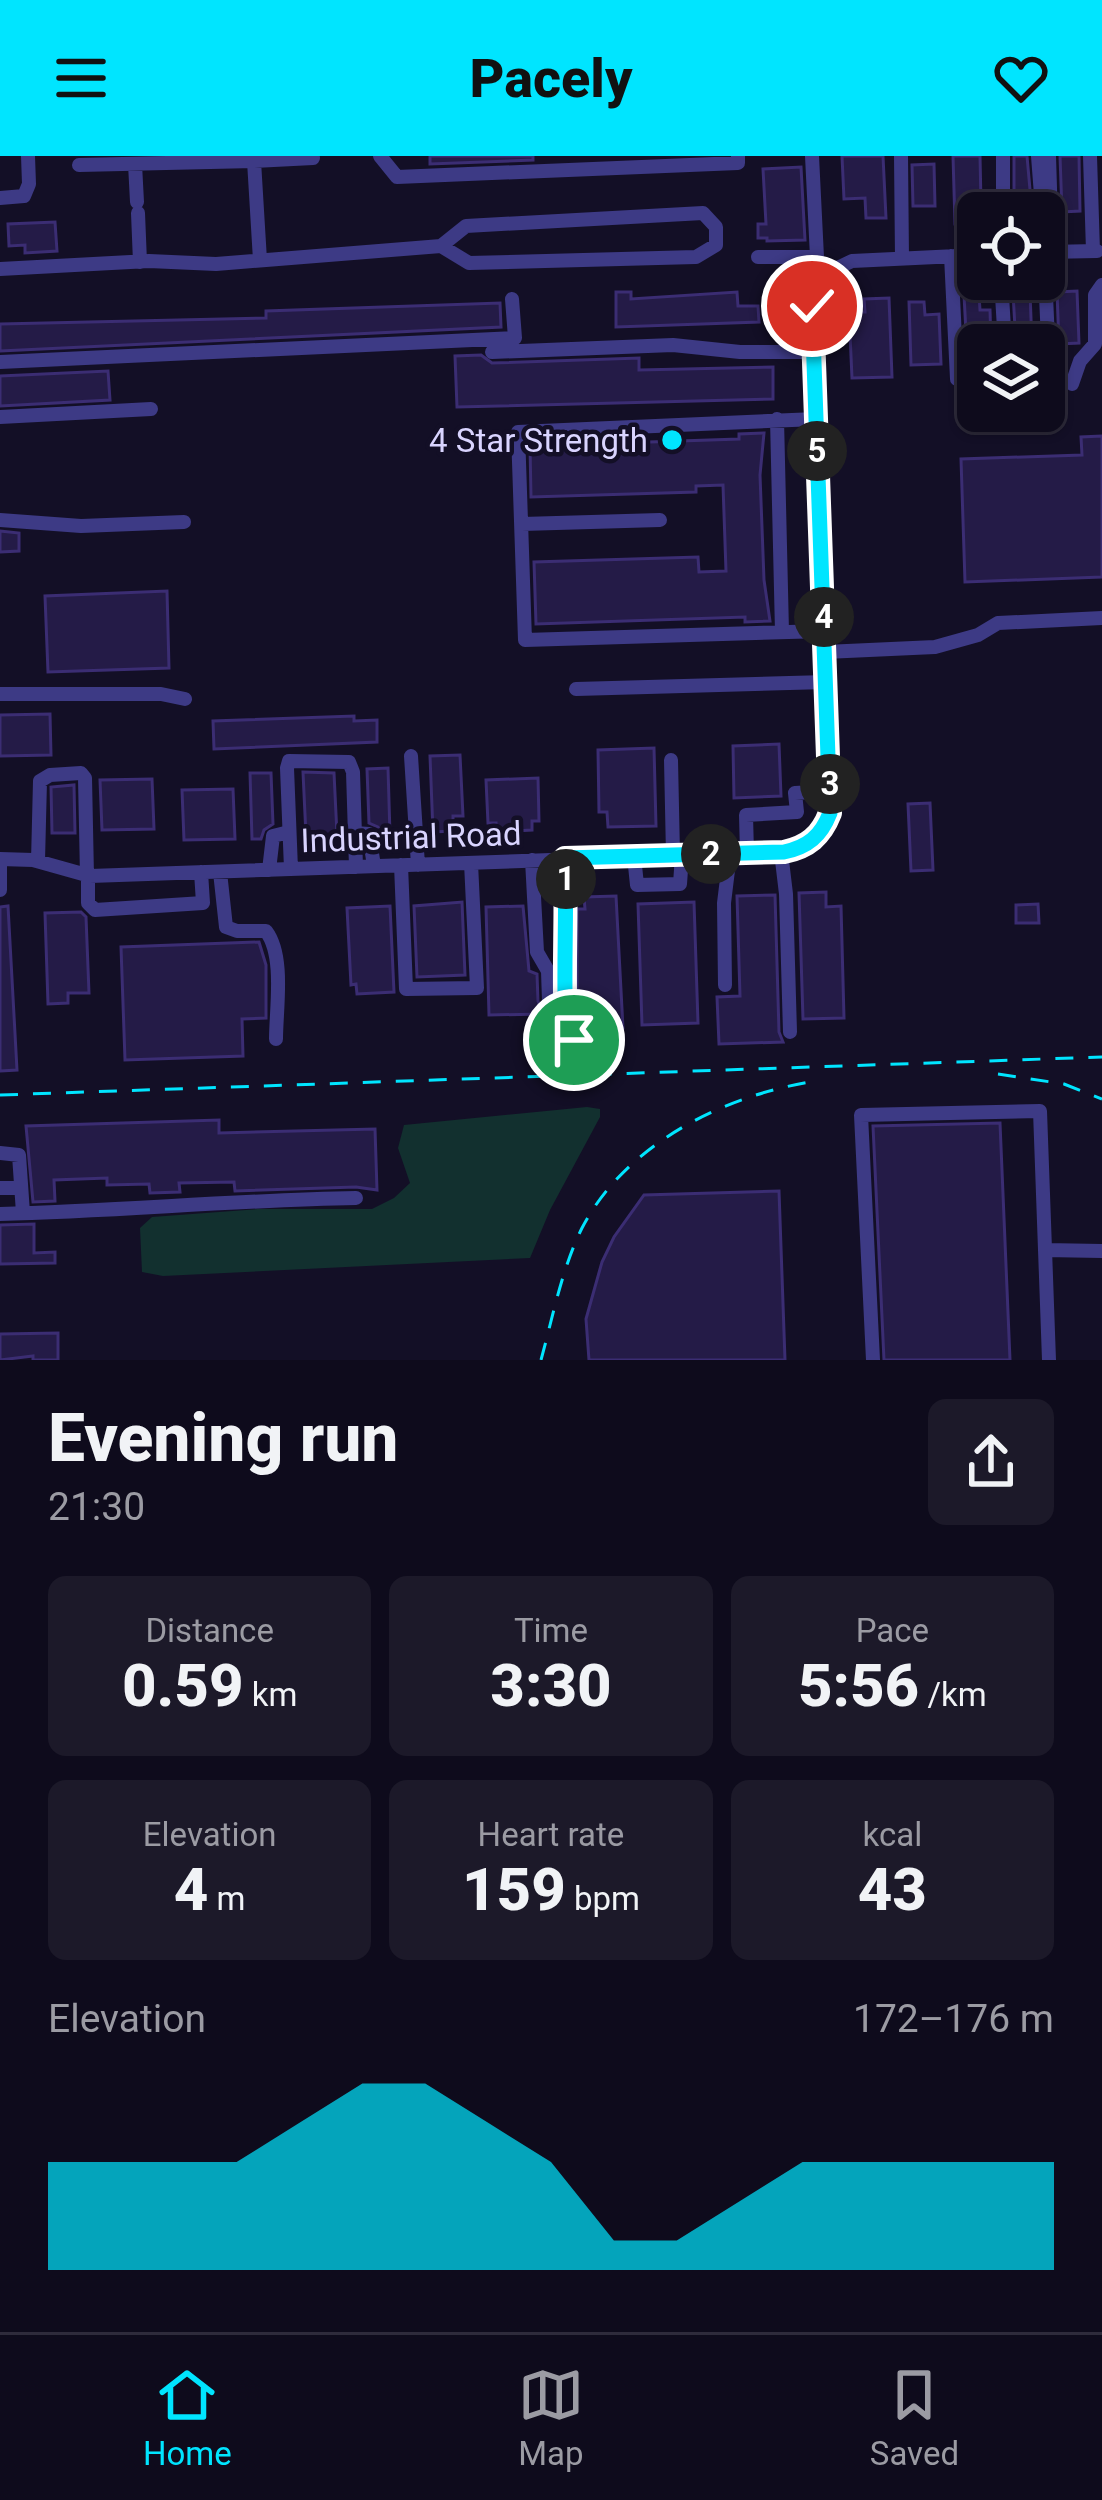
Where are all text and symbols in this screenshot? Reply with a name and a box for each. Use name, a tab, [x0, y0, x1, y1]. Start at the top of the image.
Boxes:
icon: menu	[48, 45, 114, 111]
icon: heart	[988, 45, 1054, 111]
text: Pacely	[469, 47, 633, 110]
map controls	[957, 192, 1065, 432]
button: locate	[957, 192, 1065, 300]
pin	[761, 255, 863, 357]
icon: check	[779, 273, 845, 339]
button: layers	[957, 324, 1065, 432]
place label: 4 Star Strength	[429, 421, 648, 460]
pin: 5	[787, 421, 847, 481]
marker: 4 Star Strength	[659, 427, 685, 453]
text: 5	[808, 431, 826, 470]
pin: 4	[794, 587, 854, 647]
text: 4	[815, 597, 833, 636]
pin: 3	[800, 754, 860, 814]
text: 3	[821, 764, 839, 803]
street label: Industrial Road	[300, 814, 522, 860]
pin: 2	[681, 824, 741, 884]
text: 2	[702, 834, 720, 873]
pin: 1	[536, 849, 596, 909]
text: 1	[557, 859, 575, 898]
pin	[523, 989, 625, 1091]
icon: arrive	[541, 1007, 607, 1073]
button: share	[928, 1399, 1054, 1525]
text: Evening run	[48, 1400, 399, 1477]
text: 21:30	[48, 1484, 145, 1530]
text: Distance	[145, 1611, 274, 1650]
text: Time	[514, 1611, 588, 1650]
text: Pace	[856, 1611, 929, 1650]
text: 0.59	[122, 1650, 244, 1721]
text: 3:30	[490, 1650, 612, 1721]
text: 5:56	[798, 1650, 919, 1721]
text: km	[244, 1675, 297, 1714]
text: /km	[919, 1675, 987, 1714]
text: Elevation	[143, 1815, 276, 1854]
text: Heart rate	[478, 1815, 624, 1854]
text: kcal	[863, 1815, 922, 1854]
text: 4	[174, 1854, 208, 1925]
text: 159	[462, 1854, 566, 1925]
text: 43	[858, 1854, 927, 1925]
text: m	[208, 1879, 246, 1918]
text: bpm	[566, 1879, 640, 1918]
text: Elevation	[48, 1996, 206, 2042]
text: 172–176 m	[853, 1996, 1054, 2042]
tab: Home	[143, 2362, 232, 2473]
tab: Map	[518, 2362, 584, 2473]
tab: Saved	[870, 2362, 959, 2473]

